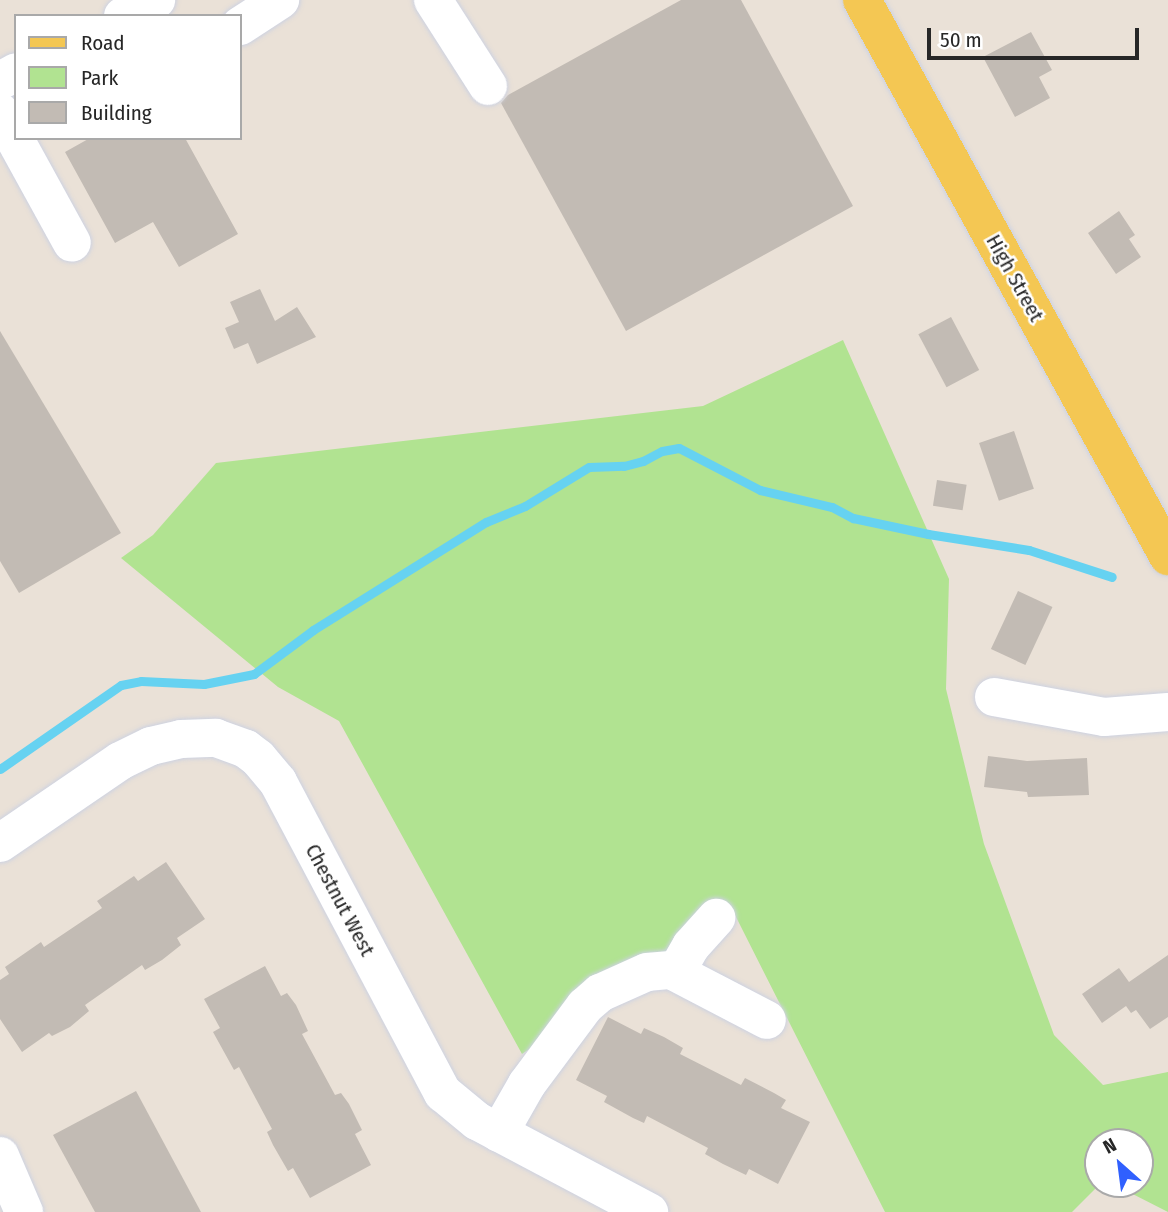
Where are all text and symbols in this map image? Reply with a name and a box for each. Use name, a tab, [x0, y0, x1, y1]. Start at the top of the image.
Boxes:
legend	[14, 14, 242, 140]
scale bar	[930, 14, 1142, 58]
text: 50 m	[940, 27, 982, 53]
text: Road	[81, 30, 125, 56]
text: Park	[81, 65, 118, 91]
text: Building	[81, 100, 152, 126]
street label: High Street	[981, 230, 1049, 326]
street label: Chestnut West	[300, 840, 380, 960]
north arrow	[1084, 1128, 1154, 1198]
text: N	[1099, 1133, 1120, 1159]

